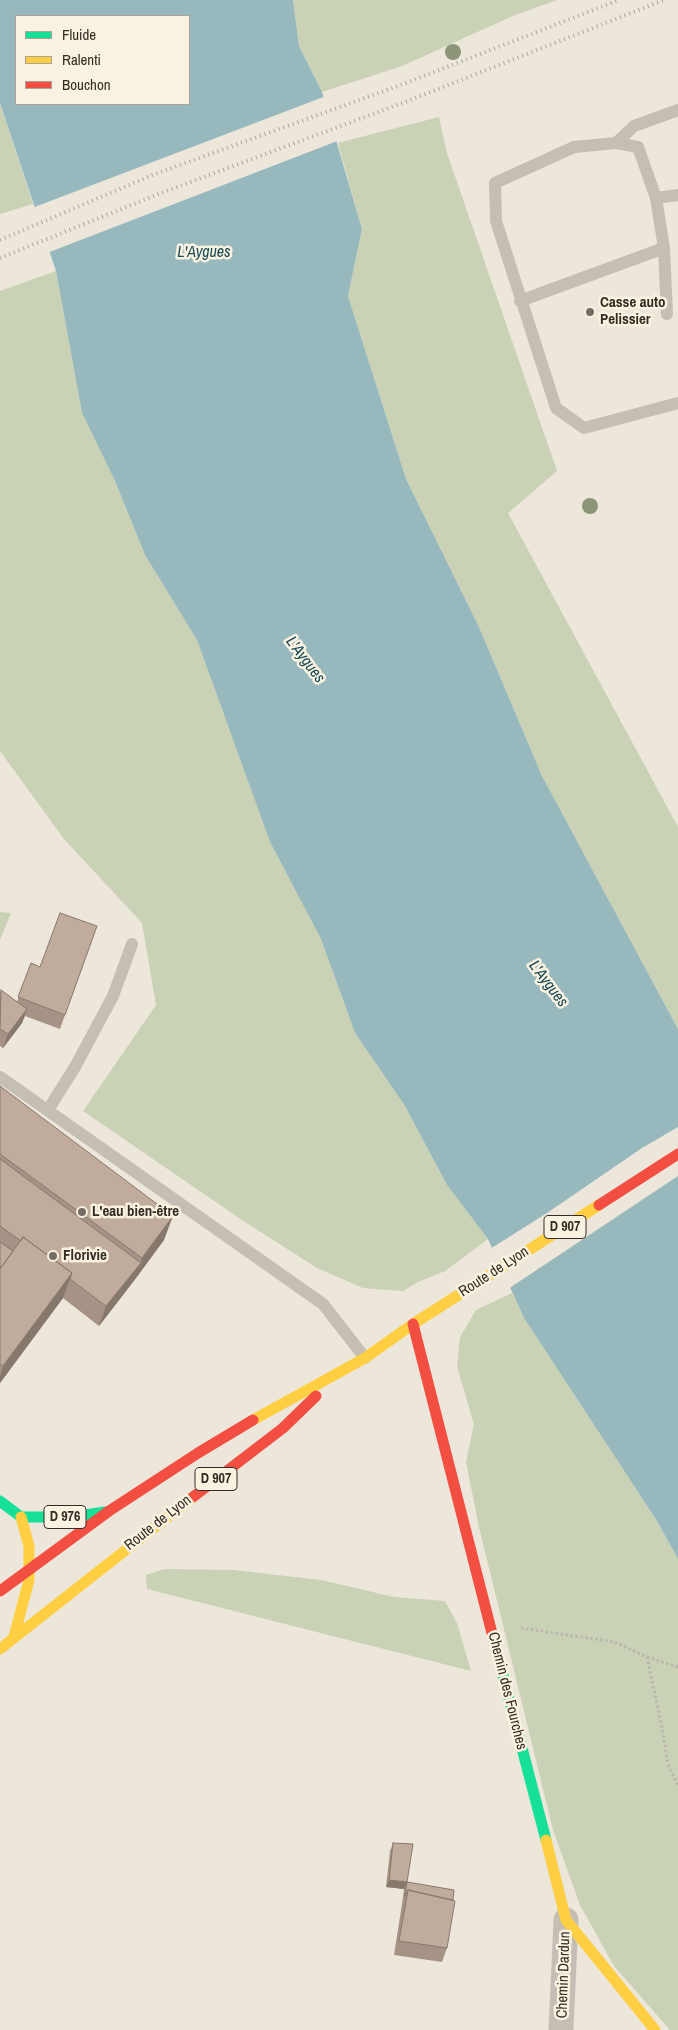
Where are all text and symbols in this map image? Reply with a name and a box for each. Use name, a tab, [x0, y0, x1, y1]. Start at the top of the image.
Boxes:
legend	[15, 15, 190, 105]
text: Fluide	[62, 24, 96, 45]
text: Ralenti	[62, 49, 101, 70]
text: Bouchon	[62, 74, 111, 95]
water label: L'Aygues	[177, 243, 231, 263]
place label: Casse auto Pelissier	[600, 294, 666, 329]
marker: Casse auto Pelissier	[584, 306, 596, 318]
water label: L'Aygues	[281, 633, 329, 687]
water label: L'Aygues	[524, 957, 572, 1011]
place label: L'eau bien-être	[92, 1203, 179, 1221]
marker: L'eau bien-être	[76, 1206, 88, 1218]
road number: D 907	[544, 1216, 586, 1238]
street label: Route de Lyon	[456, 1243, 532, 1301]
place label: Florivie	[63, 1247, 107, 1265]
marker: Florivie	[47, 1250, 59, 1262]
road number: D 907	[195, 1468, 237, 1490]
street label: Route de Lyon	[121, 1491, 195, 1555]
road number: D 976	[44, 1505, 86, 1528]
street label: Chemin des Fourches	[484, 1630, 530, 1752]
street label: Chemin Dardun	[553, 1931, 575, 2019]

